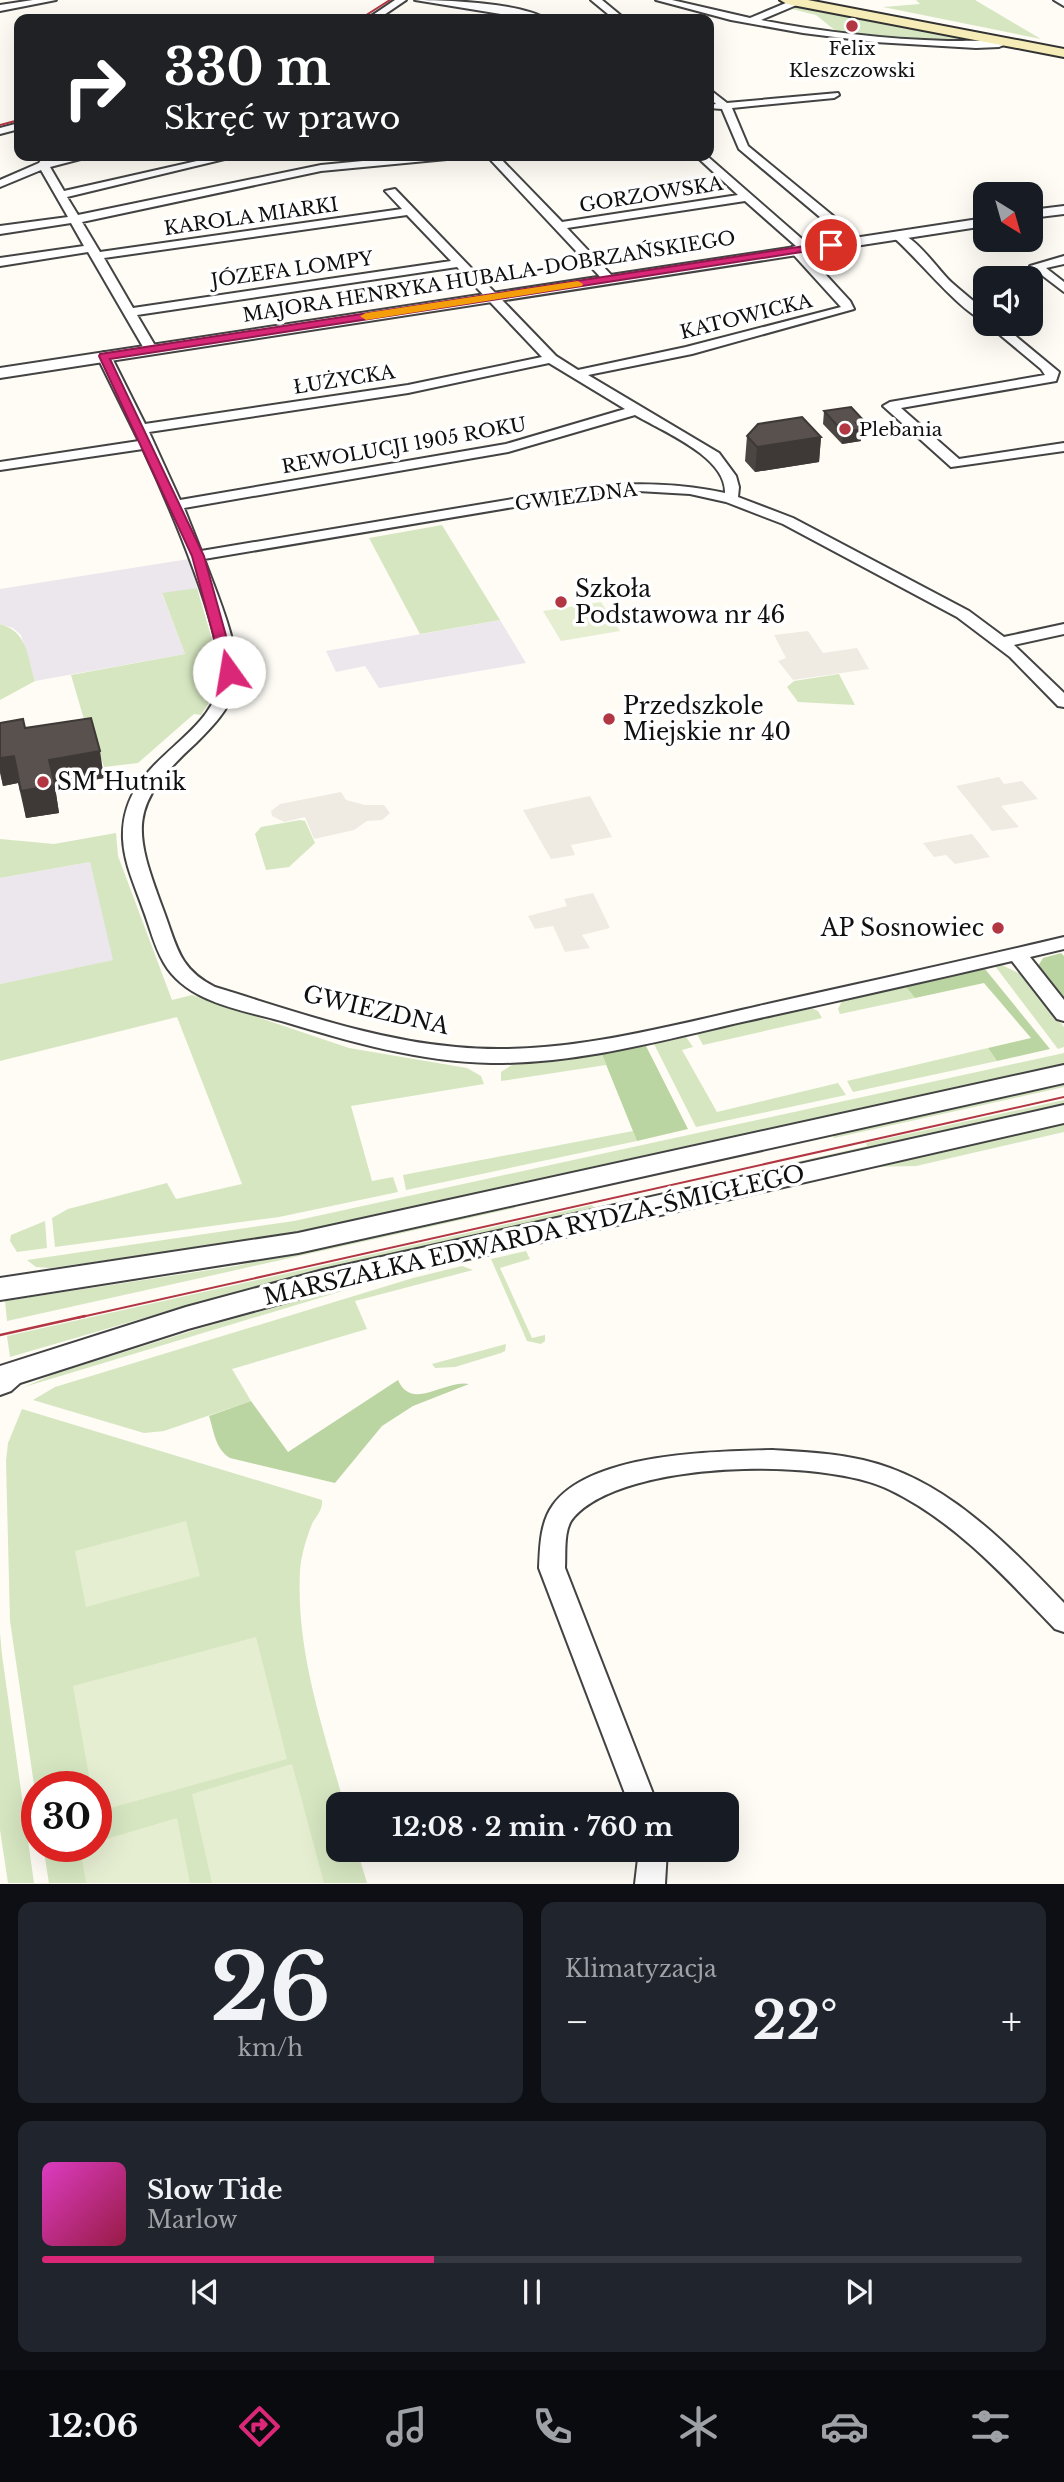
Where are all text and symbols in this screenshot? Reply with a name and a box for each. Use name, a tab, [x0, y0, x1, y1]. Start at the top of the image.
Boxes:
marker: Felix Kleszczowski	[844, 18, 860, 34]
text: 330 m	[164, 37, 331, 98]
place label: Felix Kleszczowski	[789, 37, 916, 82]
icon: right	[49, 42, 140, 133]
text: Skręć w prawo	[164, 98, 400, 138]
street label: GORZOWSKA	[578, 172, 725, 217]
north arrow	[973, 182, 1043, 252]
map controls	[973, 182, 1043, 336]
street label: KAROLA MIARKI	[162, 193, 340, 240]
pin	[801, 215, 861, 275]
street label: MAJORA HENRYKA HUBALA-DOBRZAŃSKIEGO	[241, 226, 737, 327]
icon: arrive	[812, 226, 850, 264]
street label: JÓZEFA LOMPY	[207, 247, 375, 293]
button: sound	[973, 266, 1043, 336]
street label: KATOWICKA	[678, 289, 815, 344]
street label: ŁUŻYCKA	[292, 360, 397, 399]
street label: REWOLUCJI 1905 ROKU	[280, 413, 528, 478]
place label: Plebania	[859, 418, 943, 441]
marker: Plebania	[837, 421, 853, 437]
street label: GWIEZDNA	[514, 478, 639, 515]
place label: Szkoła Podstawowa nr 46	[575, 575, 785, 629]
marker: Szkoła Podstawowa nr 46	[553, 594, 569, 610]
position arrow	[192, 635, 266, 709]
place label: Przedszkole Miejskie nr 40	[623, 692, 791, 746]
marker: Przedszkole Miejskie nr 40	[601, 711, 617, 727]
place label: SM Hutnik	[57, 768, 187, 796]
marker: SM Hutnik	[35, 774, 51, 790]
place label: AP Sosnowiec	[820, 914, 984, 942]
marker: AP Sosnowiec	[990, 920, 1006, 936]
street label: GWIEZDNA	[300, 980, 453, 1041]
street label: MARSZAŁKA EDWARDA RYDZA-ŚMIGŁEGO	[260, 1157, 807, 1311]
speed limit sign: 30	[21, 1771, 112, 1862]
text: 12:08 · 2 min · 760 m	[392, 1811, 673, 1843]
text: 26	[210, 1932, 331, 2045]
text: Klimatyzacja	[565, 1955, 717, 1983]
text: 22°	[753, 1989, 838, 2053]
text: −	[565, 1998, 589, 2045]
text: +	[1001, 1998, 1022, 2045]
text: km/h	[238, 2034, 303, 2062]
text: Slow Tide	[147, 2174, 283, 2206]
text: Marlow	[147, 2206, 237, 2234]
icon: previous	[186, 2273, 224, 2311]
icon: pause	[513, 2273, 551, 2311]
icon: next	[840, 2273, 878, 2311]
icon: directions	[235, 2402, 284, 2451]
icon: music	[382, 2402, 431, 2451]
icon: phone	[528, 2402, 577, 2451]
icon: climate	[674, 2402, 723, 2451]
icon: car	[820, 2402, 869, 2451]
icon: filters	[966, 2402, 1015, 2451]
text: 12:06	[49, 2406, 138, 2446]

